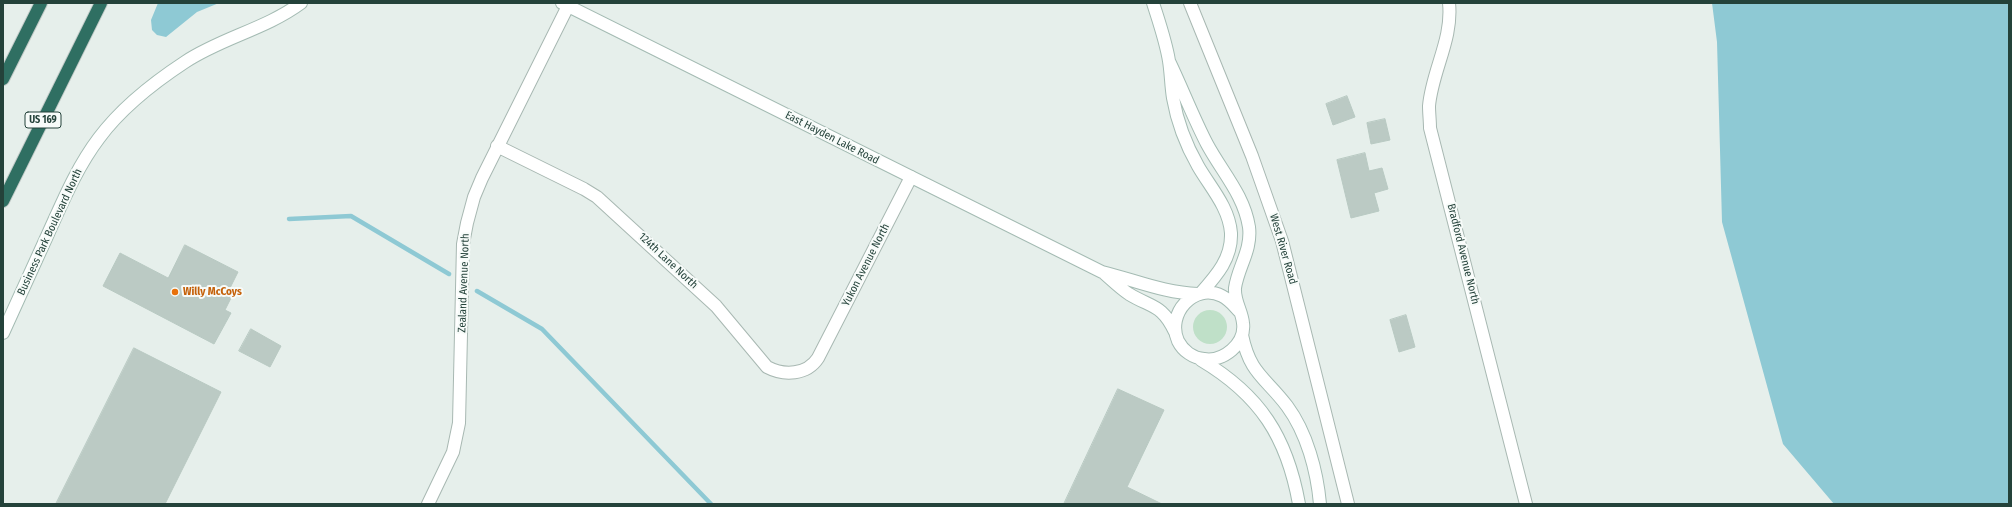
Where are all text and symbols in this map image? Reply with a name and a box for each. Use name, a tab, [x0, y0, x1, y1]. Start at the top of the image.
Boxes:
street label: East Hayden Lake Road	[783, 109, 881, 167]
road number: US 169	[25, 112, 61, 128]
street label: Business Park Boulevard North	[15, 167, 85, 297]
street label: Bradford Avenue North	[1444, 202, 1482, 306]
street label: West River Road	[1267, 212, 1299, 286]
street label: Yukon Avenue North	[839, 221, 893, 309]
street label: 124th Lane North	[636, 230, 700, 292]
street label: Zealand Avenue North	[456, 233, 472, 333]
place label: Willy McCoys	[183, 285, 242, 299]
marker: Willy McCoys	[170, 287, 180, 297]

